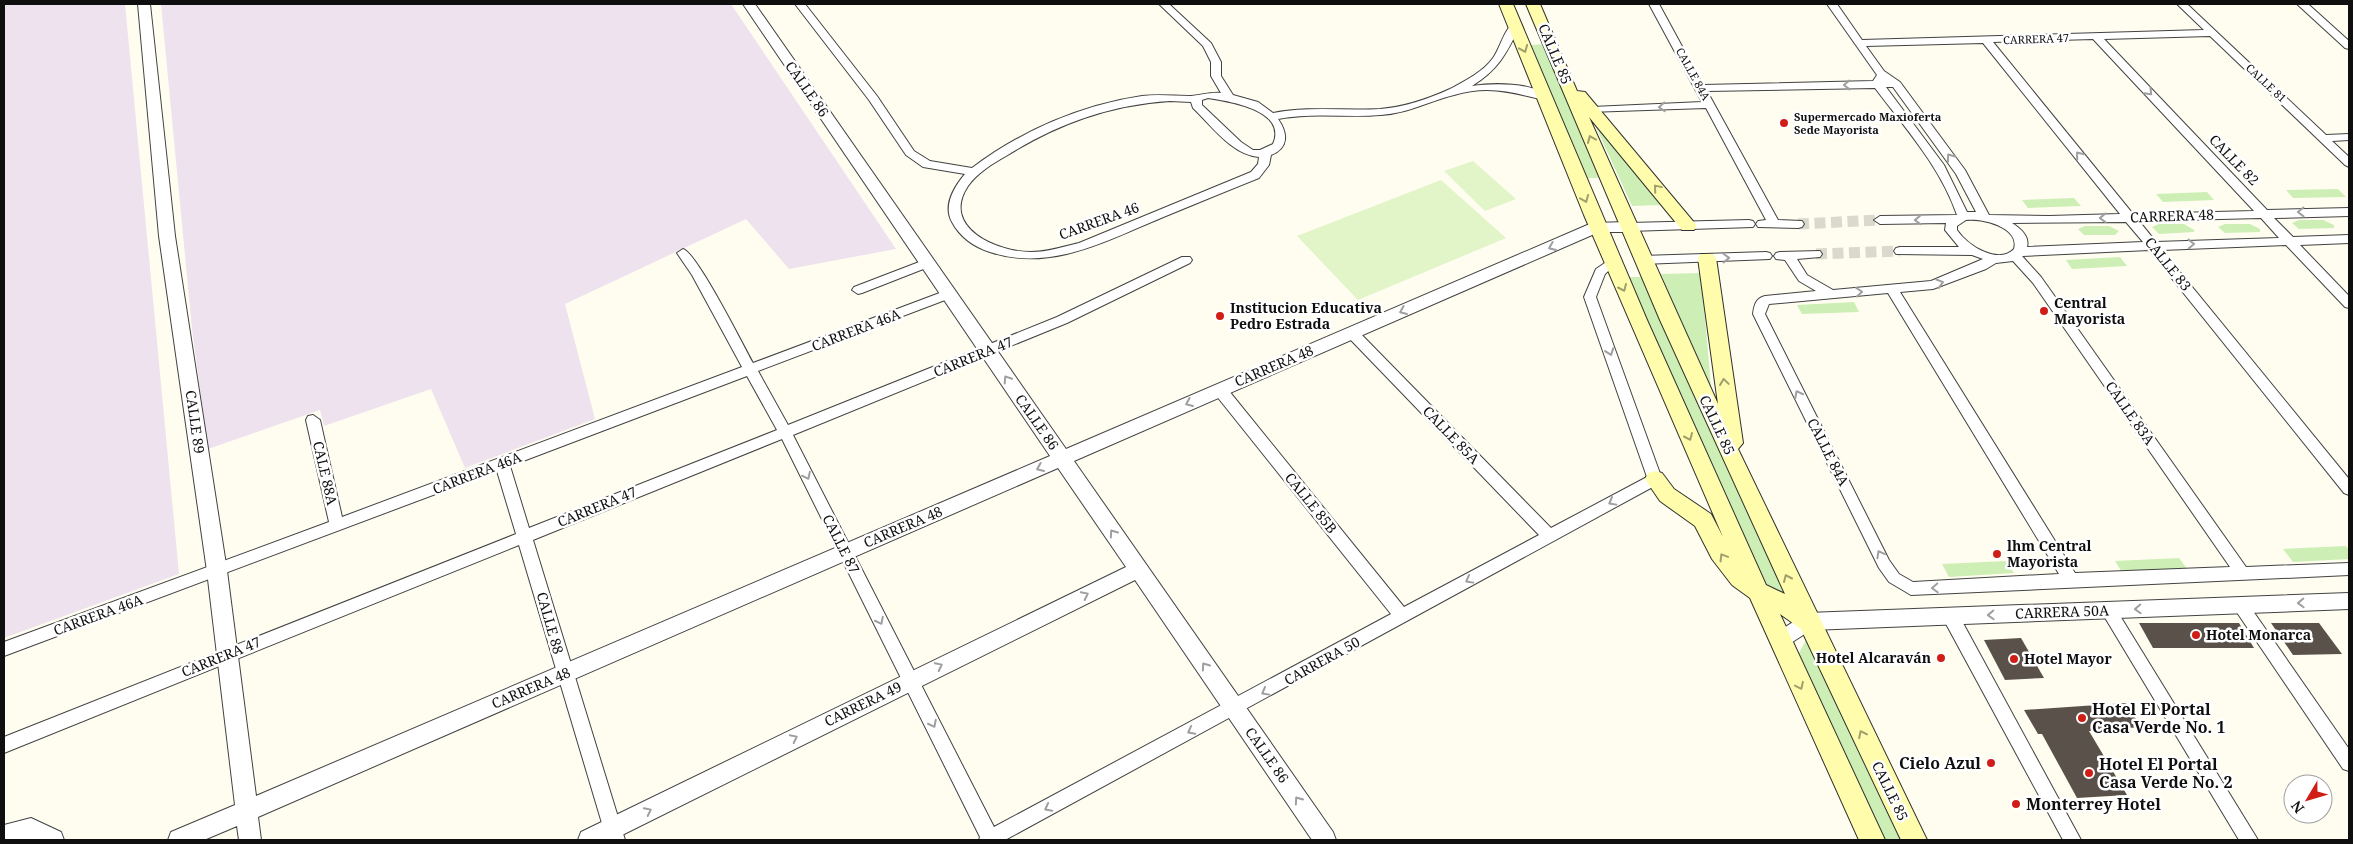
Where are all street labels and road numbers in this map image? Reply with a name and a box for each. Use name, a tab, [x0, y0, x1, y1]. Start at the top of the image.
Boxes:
street label: CALLE 85	[1534, 21, 1577, 87]
street label: CARRERA 47	[2003, 30, 2069, 47]
street label: CALLE 84A	[1673, 45, 1714, 103]
street label: CALLE 86	[781, 57, 834, 120]
street label: CALLE 81	[2243, 60, 2290, 105]
street label: CALLE 82	[2205, 130, 2263, 189]
street label: CARRERA 46	[1056, 197, 1142, 244]
street label: CARRERA 48	[2130, 205, 2214, 226]
street label: CALLE 83	[2141, 233, 2196, 295]
street label: CARRERA 46A	[809, 304, 903, 355]
street label: CARRERA 47	[930, 332, 1015, 381]
street label: CARRERA 48	[1231, 340, 1316, 391]
street label: CALLE 83A	[2101, 377, 2159, 448]
street label: CALLE 89	[182, 389, 209, 455]
street label: CALLE 86	[1011, 390, 1064, 453]
street label: CALLE 85	[1695, 392, 1740, 458]
street label: CALLE 85A	[1419, 402, 1484, 468]
street label: CALLE 84A	[1803, 415, 1854, 489]
street label: CALE 88A	[309, 439, 342, 507]
street label: CARRERA 46A	[430, 447, 524, 498]
street label: CALLE 85B	[1281, 468, 1342, 537]
street label: CARRERA 47	[554, 482, 639, 531]
street label: CARRERA 48	[860, 501, 945, 552]
street label: CALLE 87	[818, 511, 864, 577]
street label: CARRERA 46A	[51, 590, 145, 639]
street label: CALLE 88	[533, 590, 568, 656]
street label: CARRERA 50A	[2015, 600, 2109, 623]
street label: CARRERA 47	[178, 632, 263, 681]
street label: CARRERA 50	[1280, 632, 1363, 689]
street label: CARRERA 48	[488, 662, 573, 713]
street label: CARRERA 49	[821, 677, 905, 730]
street label: CALLE 86	[1241, 723, 1294, 786]
street label: CALLE 85	[1868, 758, 1913, 824]

